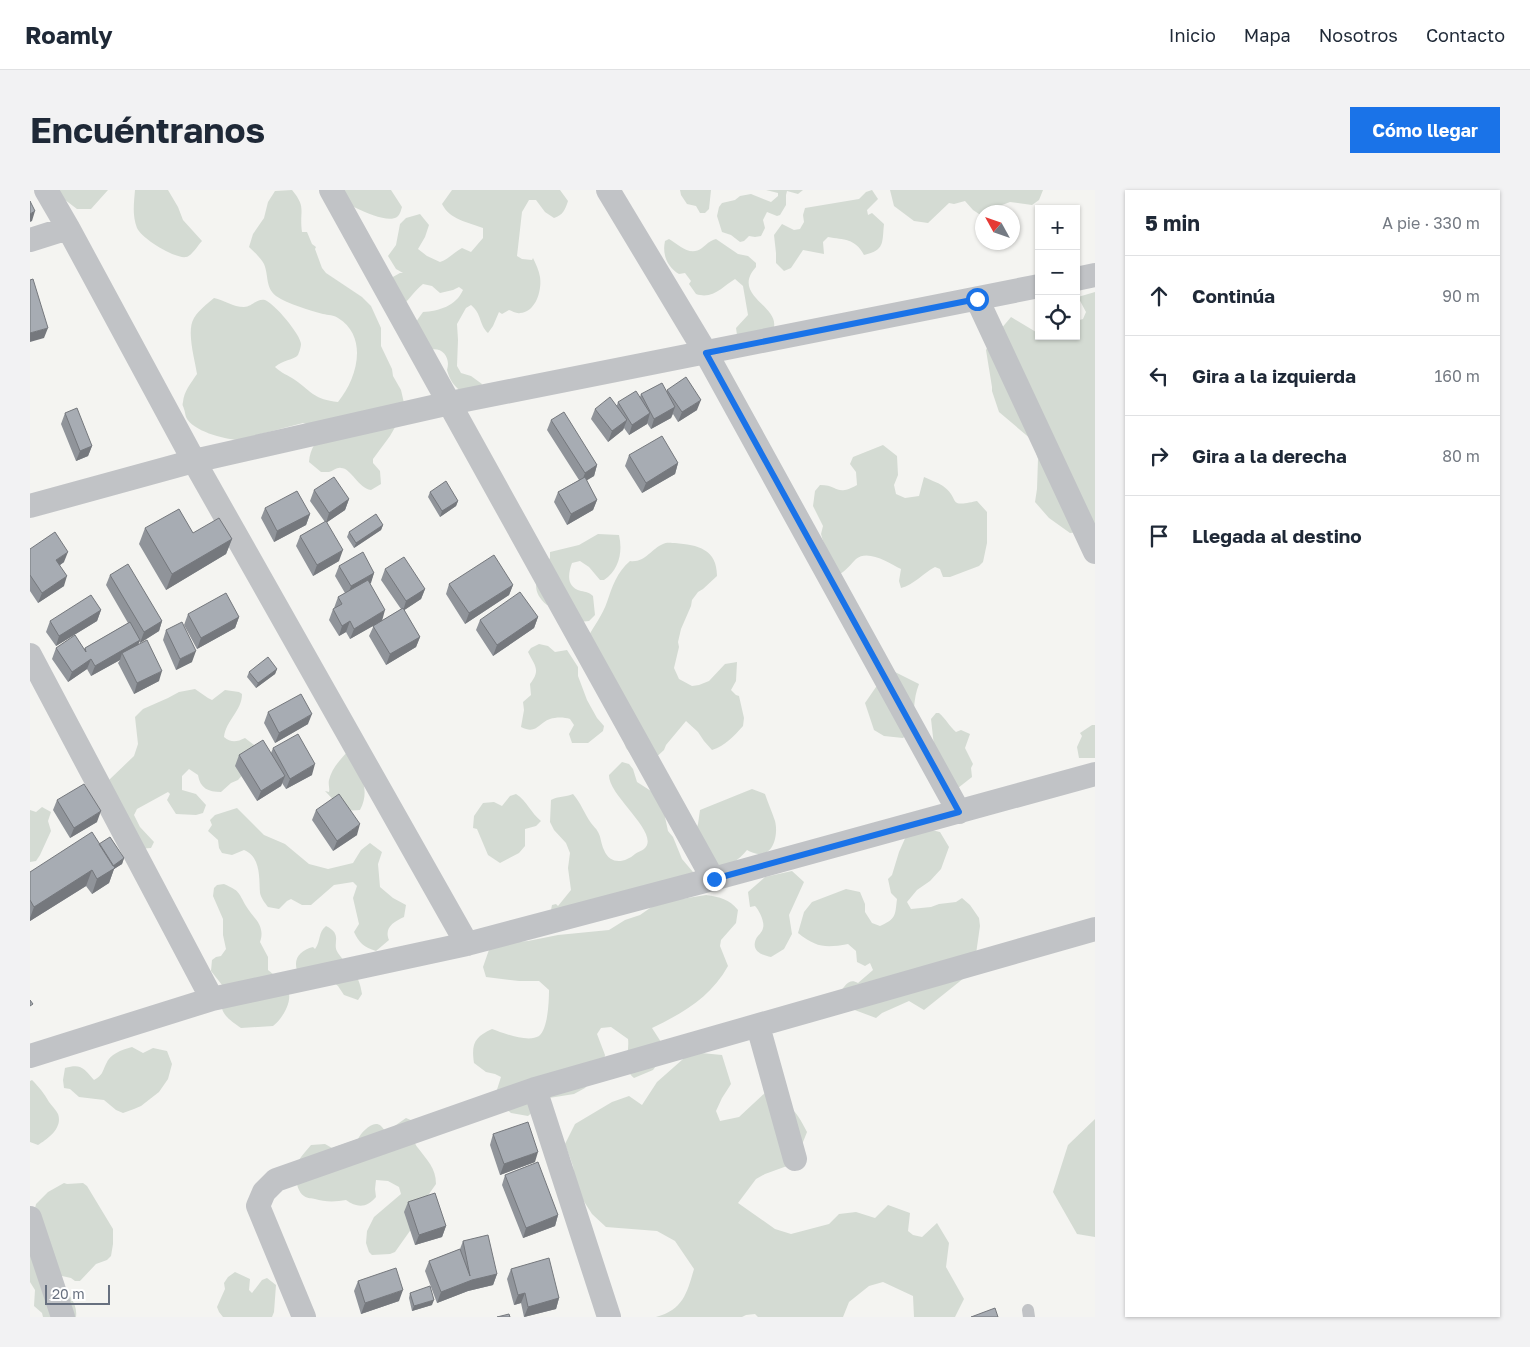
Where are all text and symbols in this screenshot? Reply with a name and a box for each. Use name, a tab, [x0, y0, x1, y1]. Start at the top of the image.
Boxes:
text: Roamly	[25, 20, 113, 49]
text: Inicio	[1169, 24, 1216, 46]
text: Mapa	[1244, 24, 1291, 46]
text: Nosotros	[1319, 24, 1398, 46]
text: Contacto	[1426, 24, 1505, 46]
button: Cómo llegar	[1350, 107, 1500, 153]
text: Encuéntranos	[30, 109, 265, 151]
north arrow	[975, 205, 1020, 250]
map controls	[1035, 205, 1080, 340]
button: +	[1035, 205, 1080, 250]
text: 5 min	[1145, 210, 1200, 236]
text: A pie · 330 m	[1382, 213, 1480, 233]
button: −	[1035, 250, 1080, 295]
icon: ahead	[1145, 282, 1173, 310]
text: Continúa	[1192, 284, 1275, 307]
text: 90 m	[1442, 286, 1480, 306]
route start	[966, 288, 989, 311]
button: locate	[1035, 295, 1080, 340]
icon: left	[1145, 362, 1173, 390]
text: Gira a la izquierda	[1192, 364, 1356, 387]
text: 160 m	[1434, 366, 1480, 386]
icon: right	[1145, 442, 1173, 470]
text: Gira a la derecha	[1192, 444, 1347, 467]
text: 80 m	[1442, 446, 1480, 466]
icon: arrive	[1145, 522, 1173, 550]
text: Llegada al destino	[1192, 524, 1362, 547]
route end	[703, 868, 726, 891]
scale bar	[45, 1282, 110, 1305]
text: 20 m	[52, 1285, 85, 1302]

